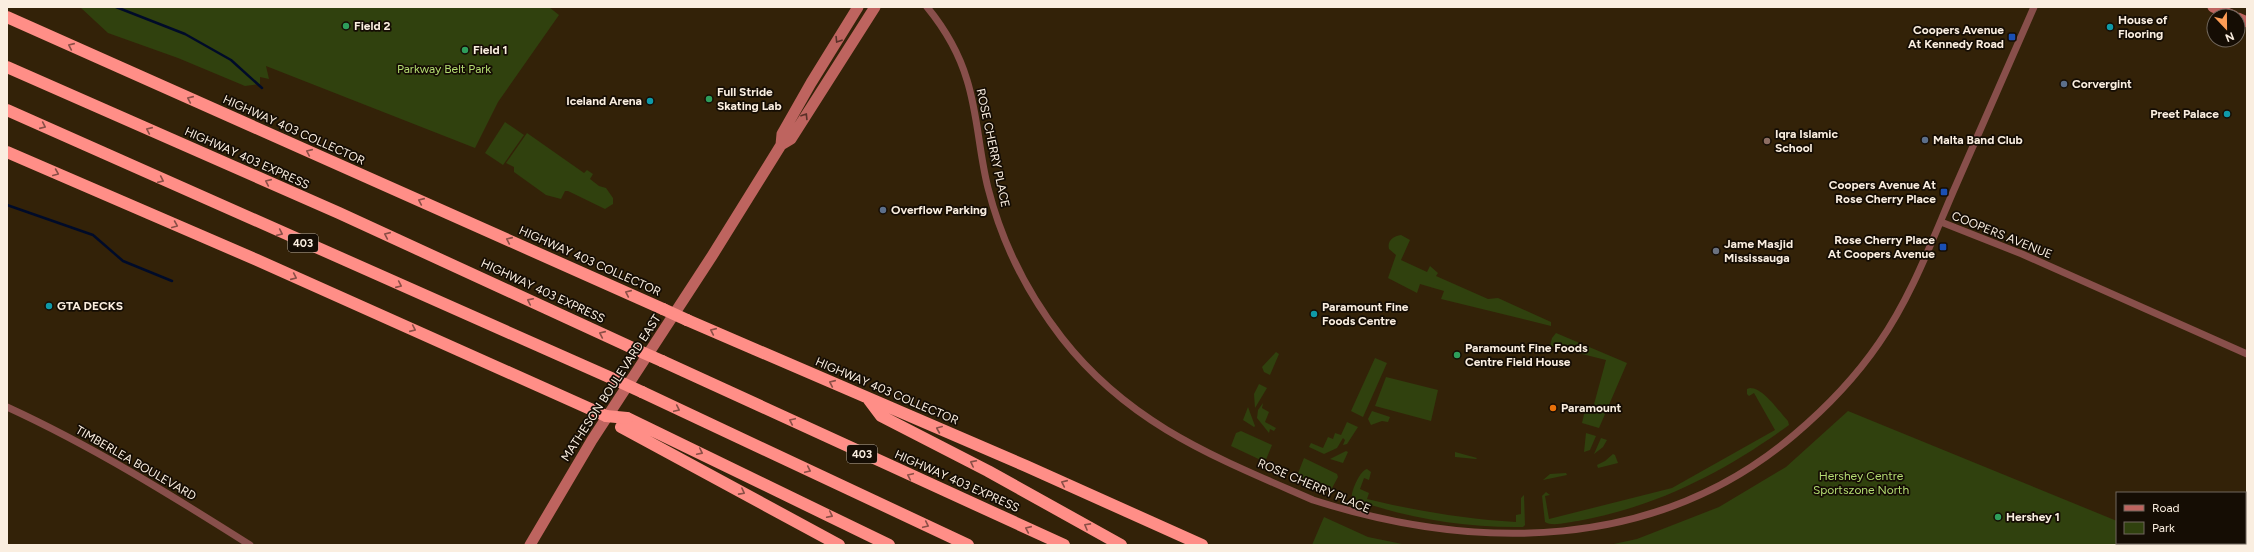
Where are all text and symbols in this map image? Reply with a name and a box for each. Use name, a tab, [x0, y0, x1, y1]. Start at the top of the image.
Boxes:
north arrow	[2206, 8, 2246, 48]
place label: House of Flooring	[2118, 13, 2168, 41]
place label: Field 2	[354, 19, 390, 33]
marker: Field 2	[341, 21, 351, 31]
marker: House of Flooring	[2105, 22, 2115, 32]
place label: Coopers Avenue At Kennedy Road	[1908, 23, 2004, 51]
text: N	[2223, 29, 2236, 44]
marker: Coopers Avenue At Kennedy Road	[2007, 32, 2017, 42]
one-way arrow	[835, 36, 842, 43]
one-way arrow	[68, 43, 76, 51]
place label: Field 1	[473, 43, 507, 57]
marker: Field 1	[460, 45, 470, 55]
park label: Parkway Belt Park	[397, 62, 491, 76]
place label: Corvergint	[2072, 77, 2132, 91]
marker: Corvergint	[2059, 79, 2069, 89]
place label: Full Stride Skating Lab	[717, 85, 782, 113]
street label: ROSE CHERRY PLACE	[974, 87, 1012, 209]
street label: HIGHWAY 403 COLLECTOR	[221, 92, 367, 168]
place label: Iceland Arena	[566, 94, 642, 108]
marker: Full Stride Skating Lab	[704, 94, 714, 104]
one-way arrow	[187, 95, 194, 103]
marker: Iceland Arena	[645, 96, 655, 106]
place label: Preet Palace	[2150, 107, 2219, 121]
marker: Preet Palace	[2222, 109, 2232, 119]
one-way arrow	[801, 113, 808, 120]
one-way arrow	[39, 122, 46, 130]
street label: HIGHWAY 403 EXPRESS	[182, 124, 312, 192]
one-way arrow	[145, 127, 153, 135]
place label: Iqra Islamic School	[1775, 127, 1838, 155]
place label: Malta Band Club	[1933, 133, 2023, 147]
marker: Malta Band Club	[1920, 135, 1930, 145]
marker: Iqra Islamic School	[1762, 136, 1772, 146]
one-way arrow	[306, 148, 313, 156]
one-way arrow	[51, 168, 59, 176]
one-way arrow	[158, 175, 165, 183]
place label: Coopers Avenue At Rose Cherry Place	[1829, 178, 1936, 206]
one-way arrow	[264, 179, 272, 187]
marker: Coopers Avenue At Rose Cherry Place	[1939, 187, 1949, 197]
one-way arrow	[417, 197, 424, 205]
place label: Overflow Parking	[891, 203, 987, 217]
marker: Overflow Parking	[878, 205, 888, 215]
street label: COOPERS AVENUE	[1950, 208, 2054, 262]
one-way arrow	[171, 220, 178, 228]
street label: HIGHWAY 403 COLLECTOR	[517, 223, 663, 299]
one-way arrow	[276, 228, 283, 236]
one-way arrow	[383, 232, 391, 240]
place label: Rose Cherry Place At Coopers Avenue	[1828, 233, 1935, 261]
road number: 403	[288, 234, 318, 252]
one-way arrow	[506, 237, 513, 245]
place label: Jame Masjid Mississauga	[1724, 237, 1793, 265]
marker: Rose Cherry Place At Coopers Avenue	[1938, 242, 1948, 252]
marker: Jame Masjid Mississauga	[1711, 246, 1721, 256]
street label: HIGHWAY 403 EXPRESS	[479, 256, 607, 326]
one-way arrow	[290, 272, 297, 280]
one-way arrow	[395, 280, 402, 288]
one-way arrow	[624, 290, 632, 298]
one-way arrow	[527, 298, 534, 306]
place label: GTA DECKS	[57, 299, 123, 313]
place label: Paramount Fine Foods Centre	[1322, 300, 1409, 328]
marker: GTA DECKS	[44, 301, 54, 311]
marker: Paramount Fine Foods Centre	[1309, 309, 1319, 319]
street label: MATHESON BOULEVARD EAST	[558, 312, 664, 464]
one-way arrow	[409, 324, 416, 332]
one-way arrow	[709, 327, 716, 335]
one-way arrow	[598, 331, 606, 339]
place label: Paramount Fine Foods Centre Field House	[1465, 341, 1588, 369]
marker: Paramount Fine Foods Centre Field House	[1452, 350, 1462, 360]
street label: HIGHWAY 403 COLLECTOR	[813, 354, 961, 428]
one-way arrow	[828, 379, 835, 387]
place label: Paramount	[1561, 401, 1622, 415]
marker: Paramount	[1548, 403, 1558, 413]
one-way arrow	[673, 404, 681, 412]
one-way arrow	[788, 418, 796, 426]
street label: TIMBERLEA BOULEVARD	[73, 423, 199, 503]
one-way arrow	[936, 426, 943, 434]
road number: 403	[847, 445, 877, 463]
one-way arrow	[696, 447, 704, 455]
street label: HIGHWAY 403 EXPRESS	[892, 447, 1022, 515]
street label: ROSE CHERRY PLACE	[1256, 456, 1372, 516]
one-way arrow	[970, 461, 977, 468]
one-way arrow	[804, 465, 811, 473]
park label: Hershey Centre Sportszone North	[1813, 469, 1909, 497]
one-way arrow	[906, 473, 914, 481]
one-way arrow	[1061, 480, 1068, 488]
one-way arrow	[738, 487, 745, 494]
legend	[2116, 492, 2246, 544]
text: Road	[2152, 501, 2180, 515]
place label: Hershey 1	[2006, 510, 2060, 524]
one-way arrow	[825, 511, 833, 518]
marker: Hershey 1	[1993, 512, 2003, 522]
one-way arrow	[921, 520, 929, 528]
text: Park	[2152, 521, 2175, 535]
one-way arrow	[1084, 523, 1091, 530]
one-way arrow	[1025, 526, 1032, 534]

